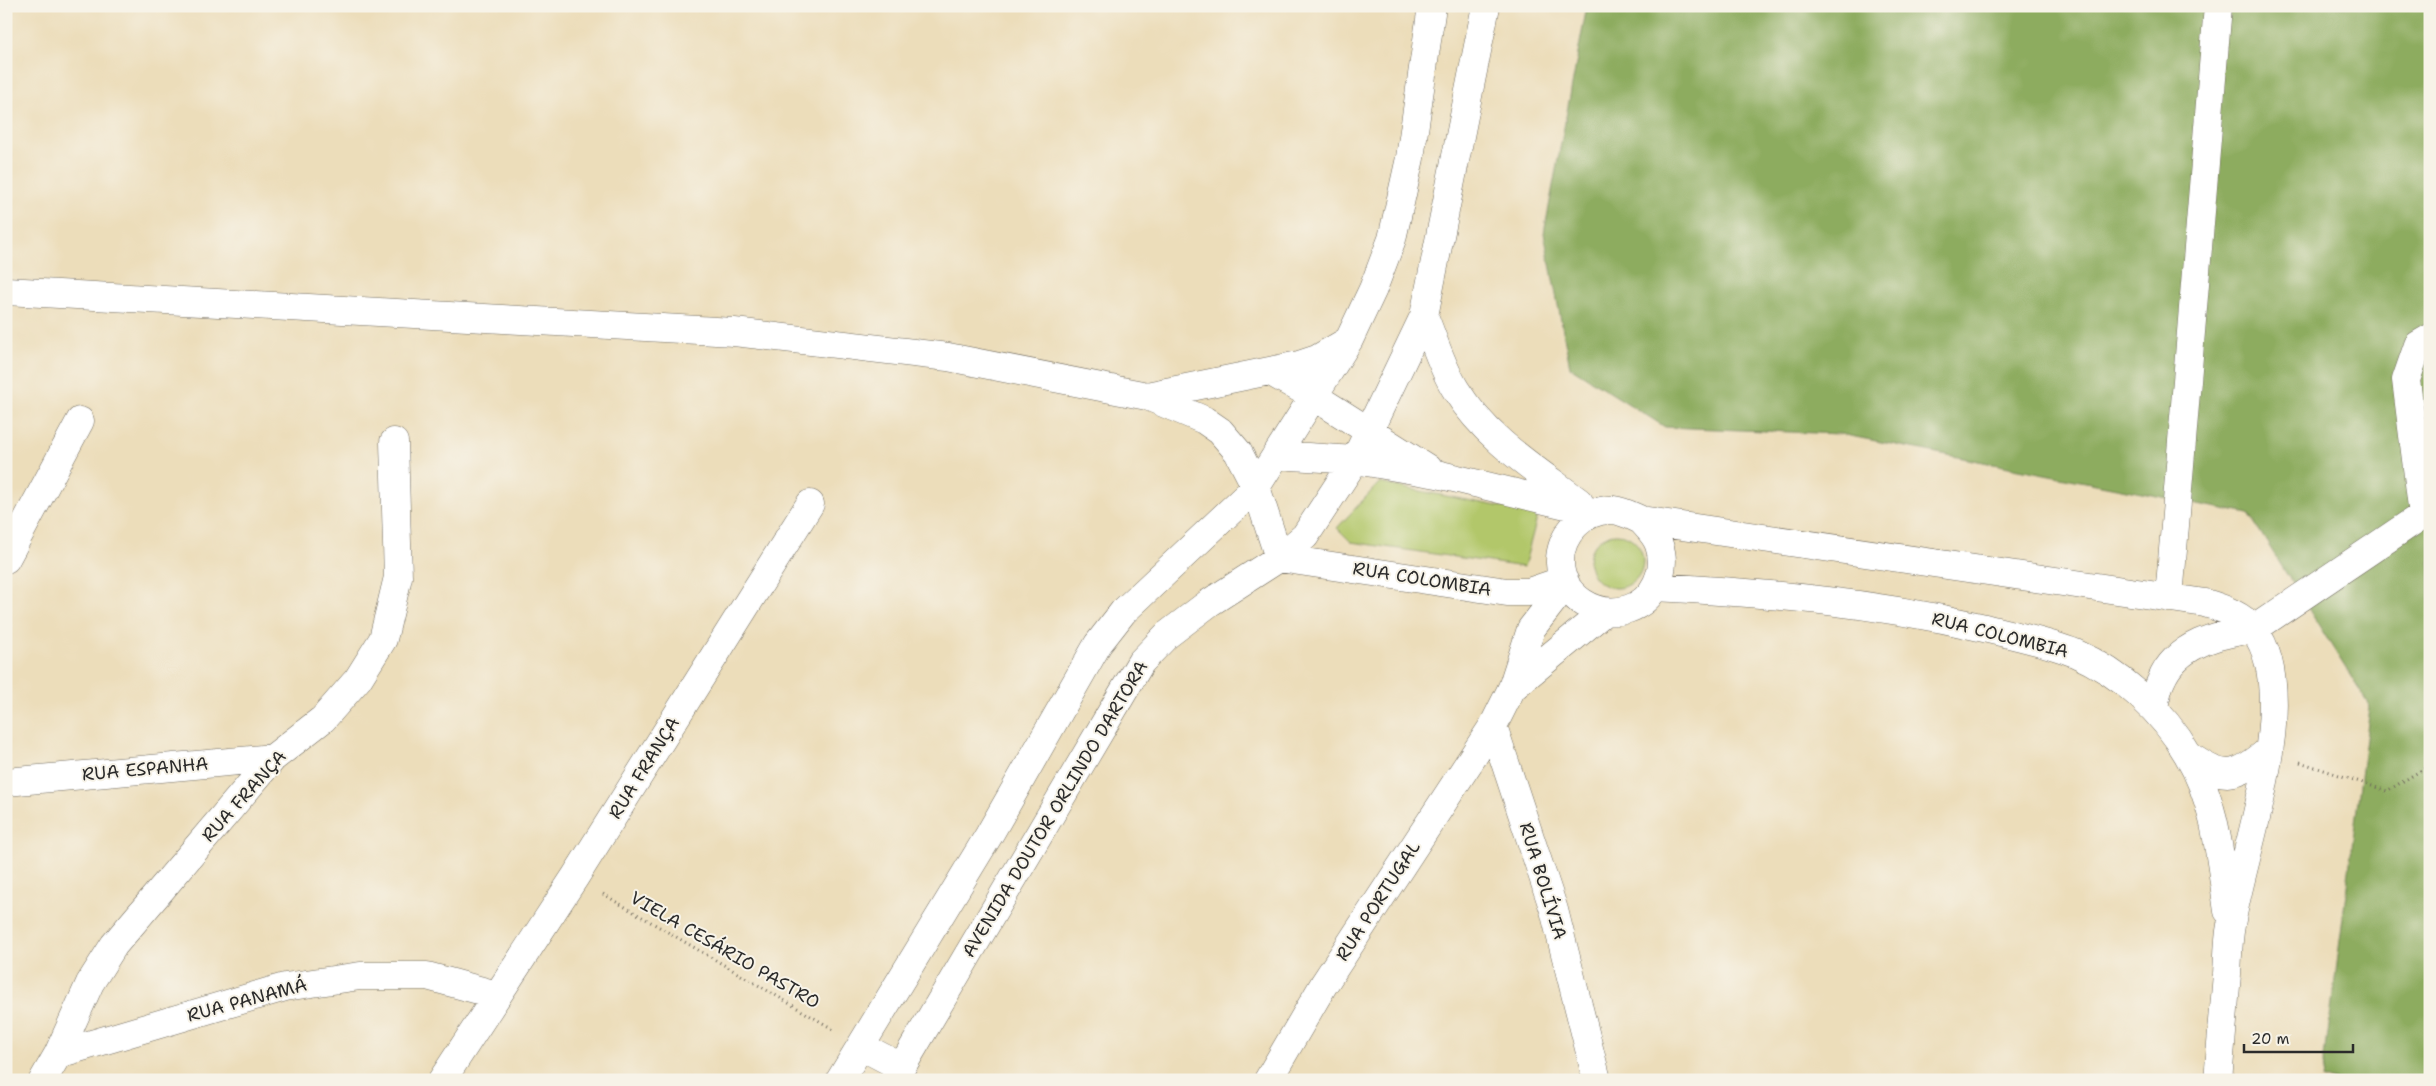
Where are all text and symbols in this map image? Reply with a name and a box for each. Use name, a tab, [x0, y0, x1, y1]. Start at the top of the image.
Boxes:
street label: RUA COLOMBIA	[1351, 556, 1493, 602]
street label: RUA COLOMBIA	[1929, 606, 2071, 664]
street label: AVENIDA DOUTOR ORLINDO DARTORA	[957, 656, 1153, 962]
street label: RUA FRANÇA	[603, 712, 685, 824]
street label: RUA FRANÇA	[196, 745, 292, 847]
street label: RUA ESPANHA	[81, 752, 209, 786]
street label: RUA BOLÍVIA	[1514, 820, 1572, 942]
street label: RUA PORTUGAL	[1330, 836, 1426, 966]
street label: VIELA CESÁRIO PASTRO	[626, 886, 824, 1014]
street label: RUA PANAMÁ	[184, 972, 310, 1028]
scale bar	[2244, 1021, 2352, 1053]
text: 20 m	[2251, 1029, 2290, 1049]

